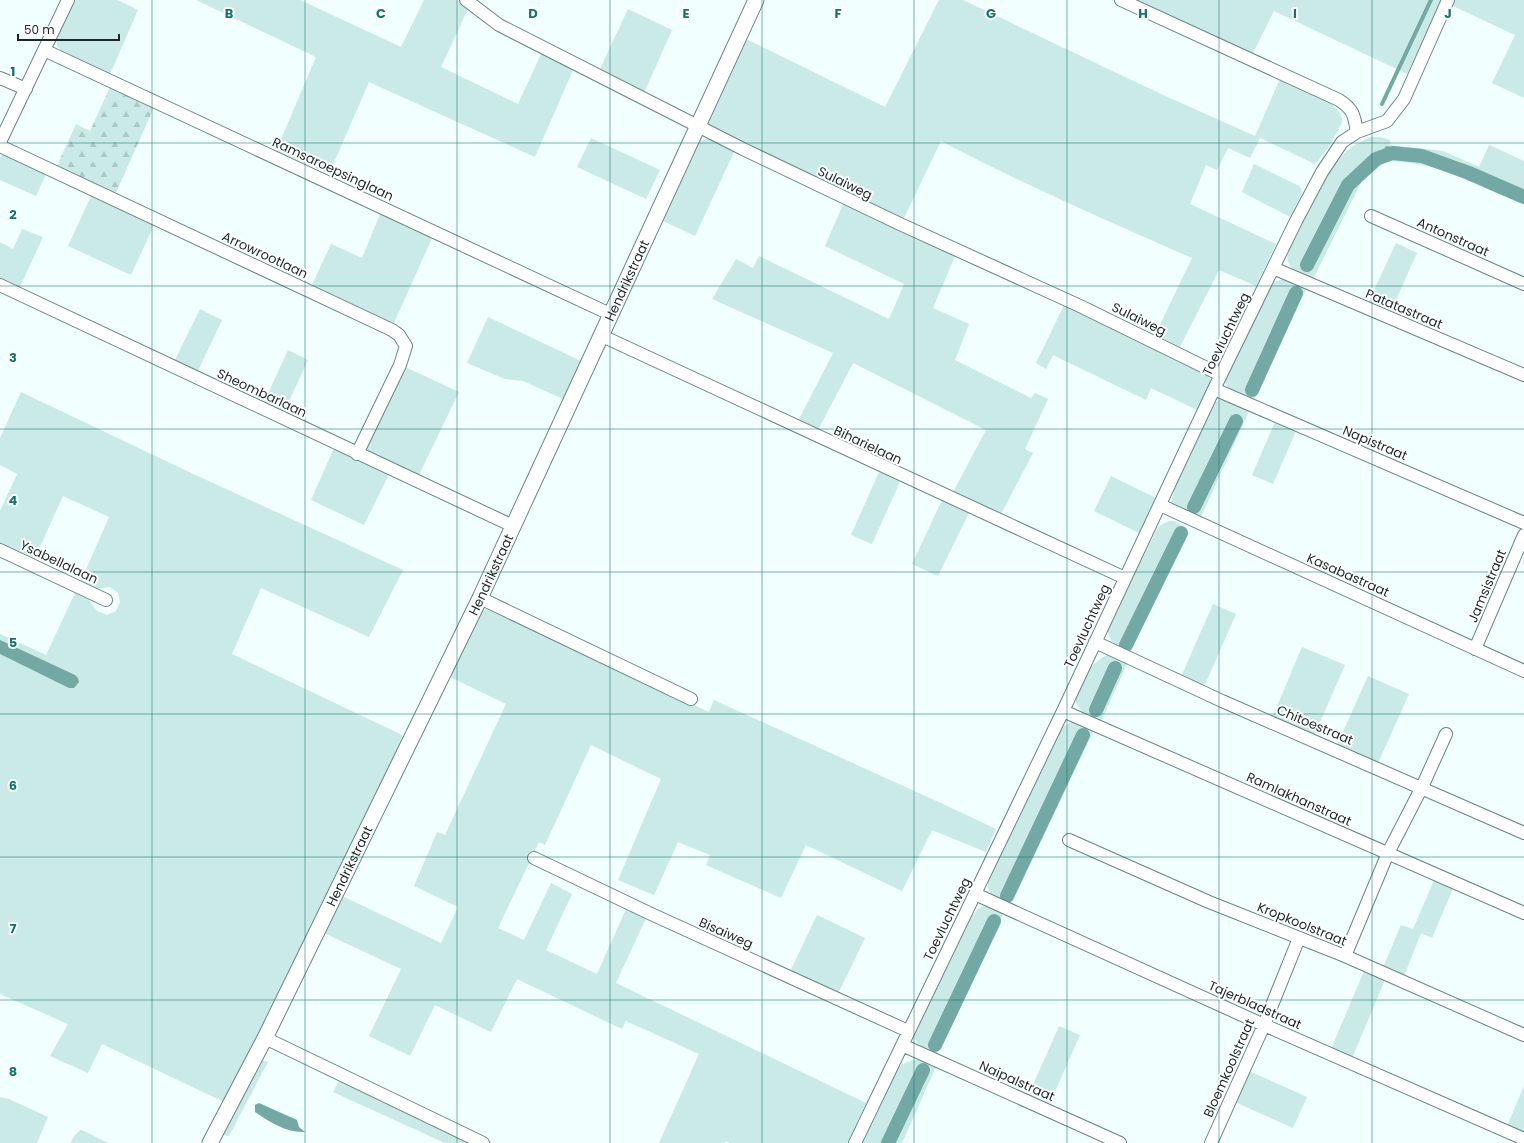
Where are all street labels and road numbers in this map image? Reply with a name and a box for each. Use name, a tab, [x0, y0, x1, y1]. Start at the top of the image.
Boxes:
street label: Ramsaroepsinglaan	[269, 133, 397, 205]
street label: Sulaiweg	[814, 162, 876, 204]
street label: Antonstraat	[1414, 213, 1492, 261]
street label: Arrowrootlaan	[219, 227, 311, 283]
street label: Hendrikstraat	[600, 236, 654, 324]
street label: Patatastraat	[1363, 284, 1446, 334]
street label: Toevluchtweg	[1198, 289, 1254, 379]
street label: Sulaiweg	[1108, 298, 1170, 340]
street label: Sheombarlaan	[214, 364, 310, 422]
street label: Biharielaan	[831, 421, 905, 469]
street label: Napistraat	[1340, 421, 1411, 465]
street label: Hendrikstraat	[464, 531, 518, 618]
street label: Ysabellalaan	[17, 536, 101, 588]
street label: Jamsistraat	[1463, 546, 1511, 625]
street label: Kasabastraat	[1304, 548, 1392, 602]
street label: Toevluchtweg	[1059, 581, 1115, 671]
street label: Chitoestraat	[1274, 700, 1356, 750]
street label: Ramlakhanstraat	[1244, 767, 1355, 831]
street label: Hendrikstraat	[321, 822, 377, 910]
street label: Toevluchtweg	[919, 874, 975, 964]
street label: Kropkoolstraat	[1254, 897, 1350, 951]
street label: Bisaiweg	[696, 913, 756, 953]
street label: Tajerbladstraat	[1205, 976, 1305, 1034]
street label: Bloemkoolstraat	[1199, 1015, 1259, 1120]
street label: Naipalstraat	[976, 1056, 1058, 1106]

